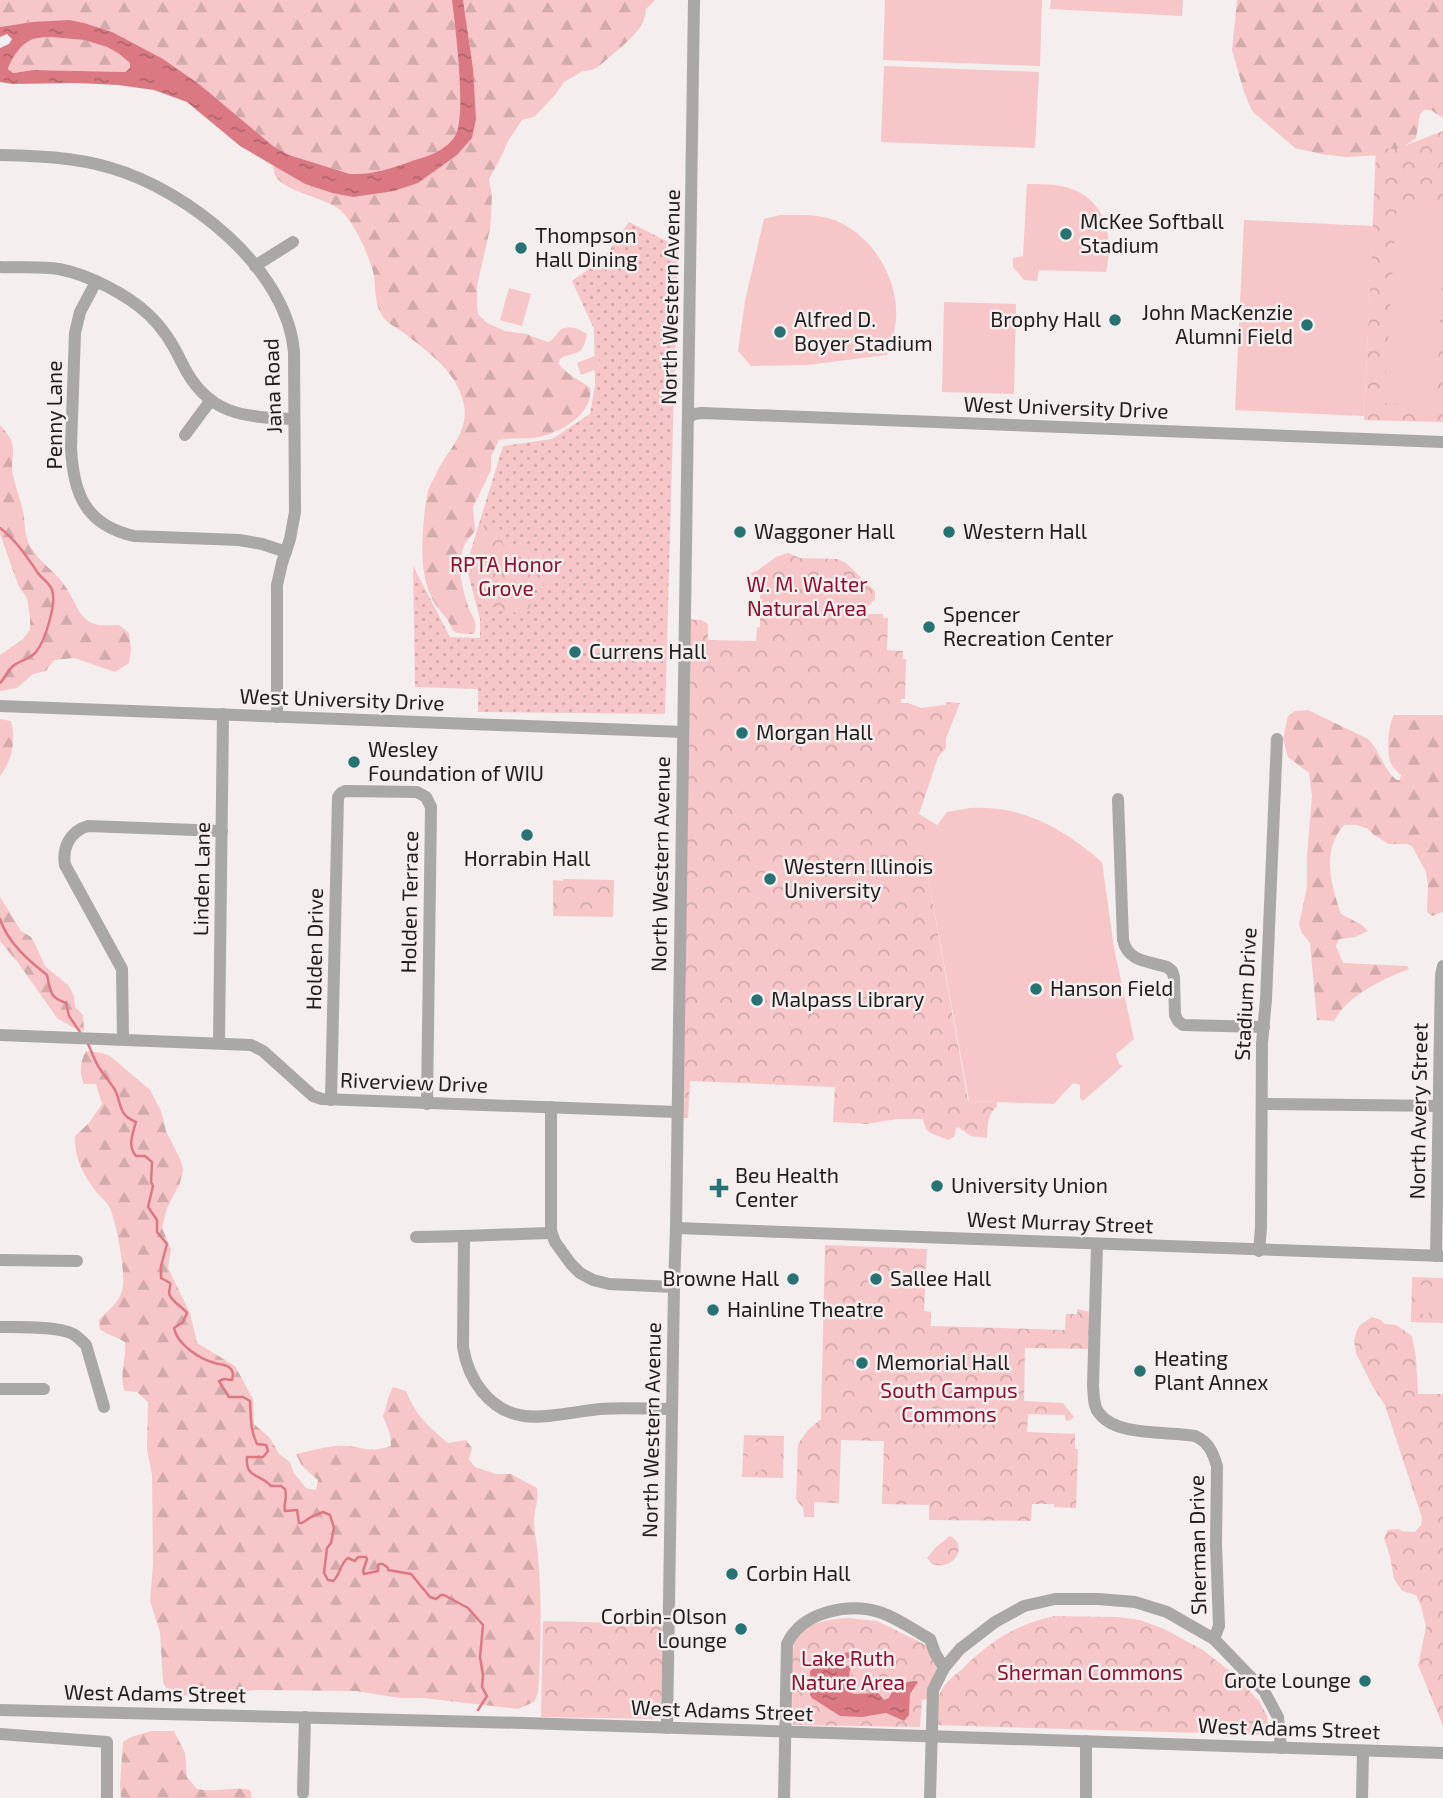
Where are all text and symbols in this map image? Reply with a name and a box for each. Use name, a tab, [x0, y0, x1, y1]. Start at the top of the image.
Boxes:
street label: North Western Avenue	[655, 189, 684, 405]
place label: McKee Softball Stadium	[1080, 208, 1224, 257]
place label: Thompson Hall Dining	[535, 222, 638, 271]
marker: McKee Softball Stadium	[1058, 226, 1074, 242]
marker: Thompson Hall Dining	[513, 240, 529, 256]
place label: John MacKenzie Alumni Field	[1142, 299, 1293, 348]
place label: Alfred D. Boyer Stadium	[794, 306, 933, 355]
place label: Brophy Hall	[990, 306, 1102, 331]
marker: Brophy Hall	[1107, 312, 1123, 328]
marker: John MacKenzie Alumni Field	[1299, 317, 1315, 333]
marker: Alfred D. Boyer Stadium	[772, 324, 788, 340]
street label: Jana Road	[257, 338, 286, 434]
street label: Penny Lane	[41, 360, 66, 470]
street label: West University Drive	[963, 390, 1169, 423]
place label: Waggoner Hall	[754, 518, 895, 543]
place label: Western Hall	[963, 518, 1088, 543]
marker: Waggoner Hall	[732, 524, 748, 540]
marker: Western Hall	[941, 524, 957, 540]
park label: RPTA Honor Grove	[450, 551, 563, 600]
park label: W. M. Walter Natural Area	[746, 571, 868, 620]
place label: Spencer Recreation Center	[943, 601, 1114, 650]
marker: Spencer Recreation Center	[921, 619, 937, 635]
place label: Currens Hall	[589, 638, 707, 663]
marker: Currens Hall	[567, 644, 583, 660]
street label: West University Drive	[239, 682, 445, 715]
place label: Morgan Hall	[756, 719, 874, 744]
marker: Morgan Hall	[734, 725, 750, 741]
place label: Wesley Foundation of WIU	[368, 736, 544, 785]
marker: Wesley Foundation of WIU	[346, 754, 362, 770]
street label: North Western Avenue	[645, 756, 674, 972]
street label: Linden Lane	[187, 822, 214, 936]
marker: Horrabin Hall	[519, 827, 535, 843]
street label: Holden Terrace	[395, 830, 422, 974]
place label: Horrabin Hall	[464, 845, 591, 870]
place label: Western Illinois University	[784, 853, 933, 902]
marker: Western Illinois University	[762, 871, 778, 887]
street label: Holden Drive	[300, 888, 327, 1010]
street label: Stadium Drive	[1229, 927, 1260, 1061]
place label: Hanson Field	[1050, 975, 1173, 1000]
marker: Hanson Field	[1028, 981, 1044, 997]
place label: Malpass Library	[771, 986, 924, 1011]
marker: Malpass Library	[749, 992, 765, 1008]
street label: North Avery Street	[1403, 1022, 1432, 1199]
street label: Riverview Drive	[340, 1066, 488, 1097]
place label: Beu Health Center	[735, 1162, 839, 1211]
place label: University Union	[951, 1172, 1108, 1197]
marker: Beu Health Center	[709, 1178, 729, 1198]
marker: University Union	[929, 1178, 945, 1194]
street label: West Murray Street	[966, 1206, 1154, 1237]
place label: Browne Hall	[662, 1265, 780, 1290]
place label: Sallee Hall	[890, 1265, 992, 1290]
marker: Browne Hall	[785, 1271, 801, 1287]
marker: Sallee Hall	[868, 1271, 884, 1287]
place label: Hainline Theatre	[727, 1296, 884, 1321]
marker: Hainline Theatre	[705, 1302, 721, 1318]
street label: North Western Avenue	[636, 1322, 665, 1538]
place label: Heating Plant Annex	[1154, 1345, 1268, 1394]
place label: Memorial Hall	[876, 1349, 1010, 1374]
marker: Memorial Hall	[854, 1355, 870, 1371]
marker: Heating Plant Annex	[1132, 1363, 1148, 1379]
park label: South Campus Commons	[880, 1377, 1018, 1426]
street label: Sherman Drive	[1183, 1475, 1210, 1615]
place label: Corbin Hall	[746, 1560, 851, 1585]
marker: Corbin Hall	[724, 1566, 740, 1582]
place label: Corbin-Olson Lounge	[601, 1603, 727, 1652]
marker: Corbin-Olson Lounge	[733, 1621, 749, 1637]
park label: Lake Ruth Nature Area	[791, 1645, 905, 1694]
park label: Sherman Commons	[997, 1659, 1183, 1684]
place label: Grote Lounge	[1224, 1667, 1351, 1692]
marker: Grote Lounge	[1357, 1673, 1373, 1689]
street label: West Adams Street	[64, 1678, 246, 1707]
street label: West Adams Street	[630, 1694, 814, 1725]
street label: West Adams Street	[1197, 1712, 1381, 1743]

